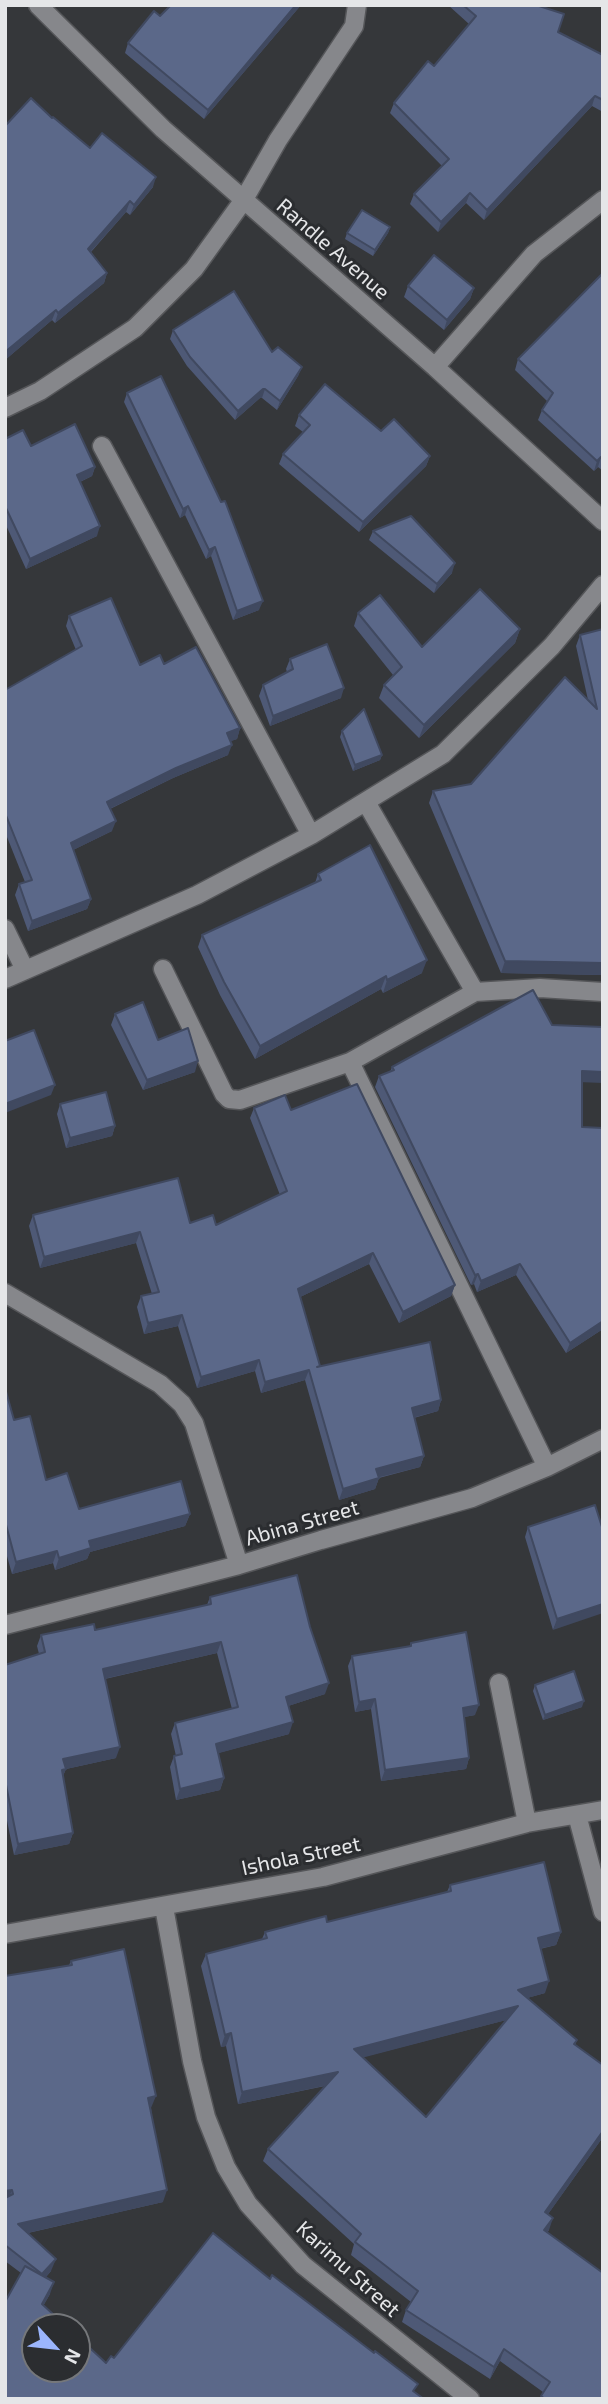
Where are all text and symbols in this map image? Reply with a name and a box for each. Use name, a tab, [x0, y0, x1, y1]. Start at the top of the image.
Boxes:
street label: Randle Avenue	[271, 193, 395, 305]
street label: Abina Street	[242, 1495, 362, 1551]
street label: Ishola Street	[239, 1831, 363, 1881]
street label: Karimu Street	[291, 2216, 405, 2322]
north arrow	[21, 2313, 91, 2383]
text: N	[60, 2346, 87, 2368]

